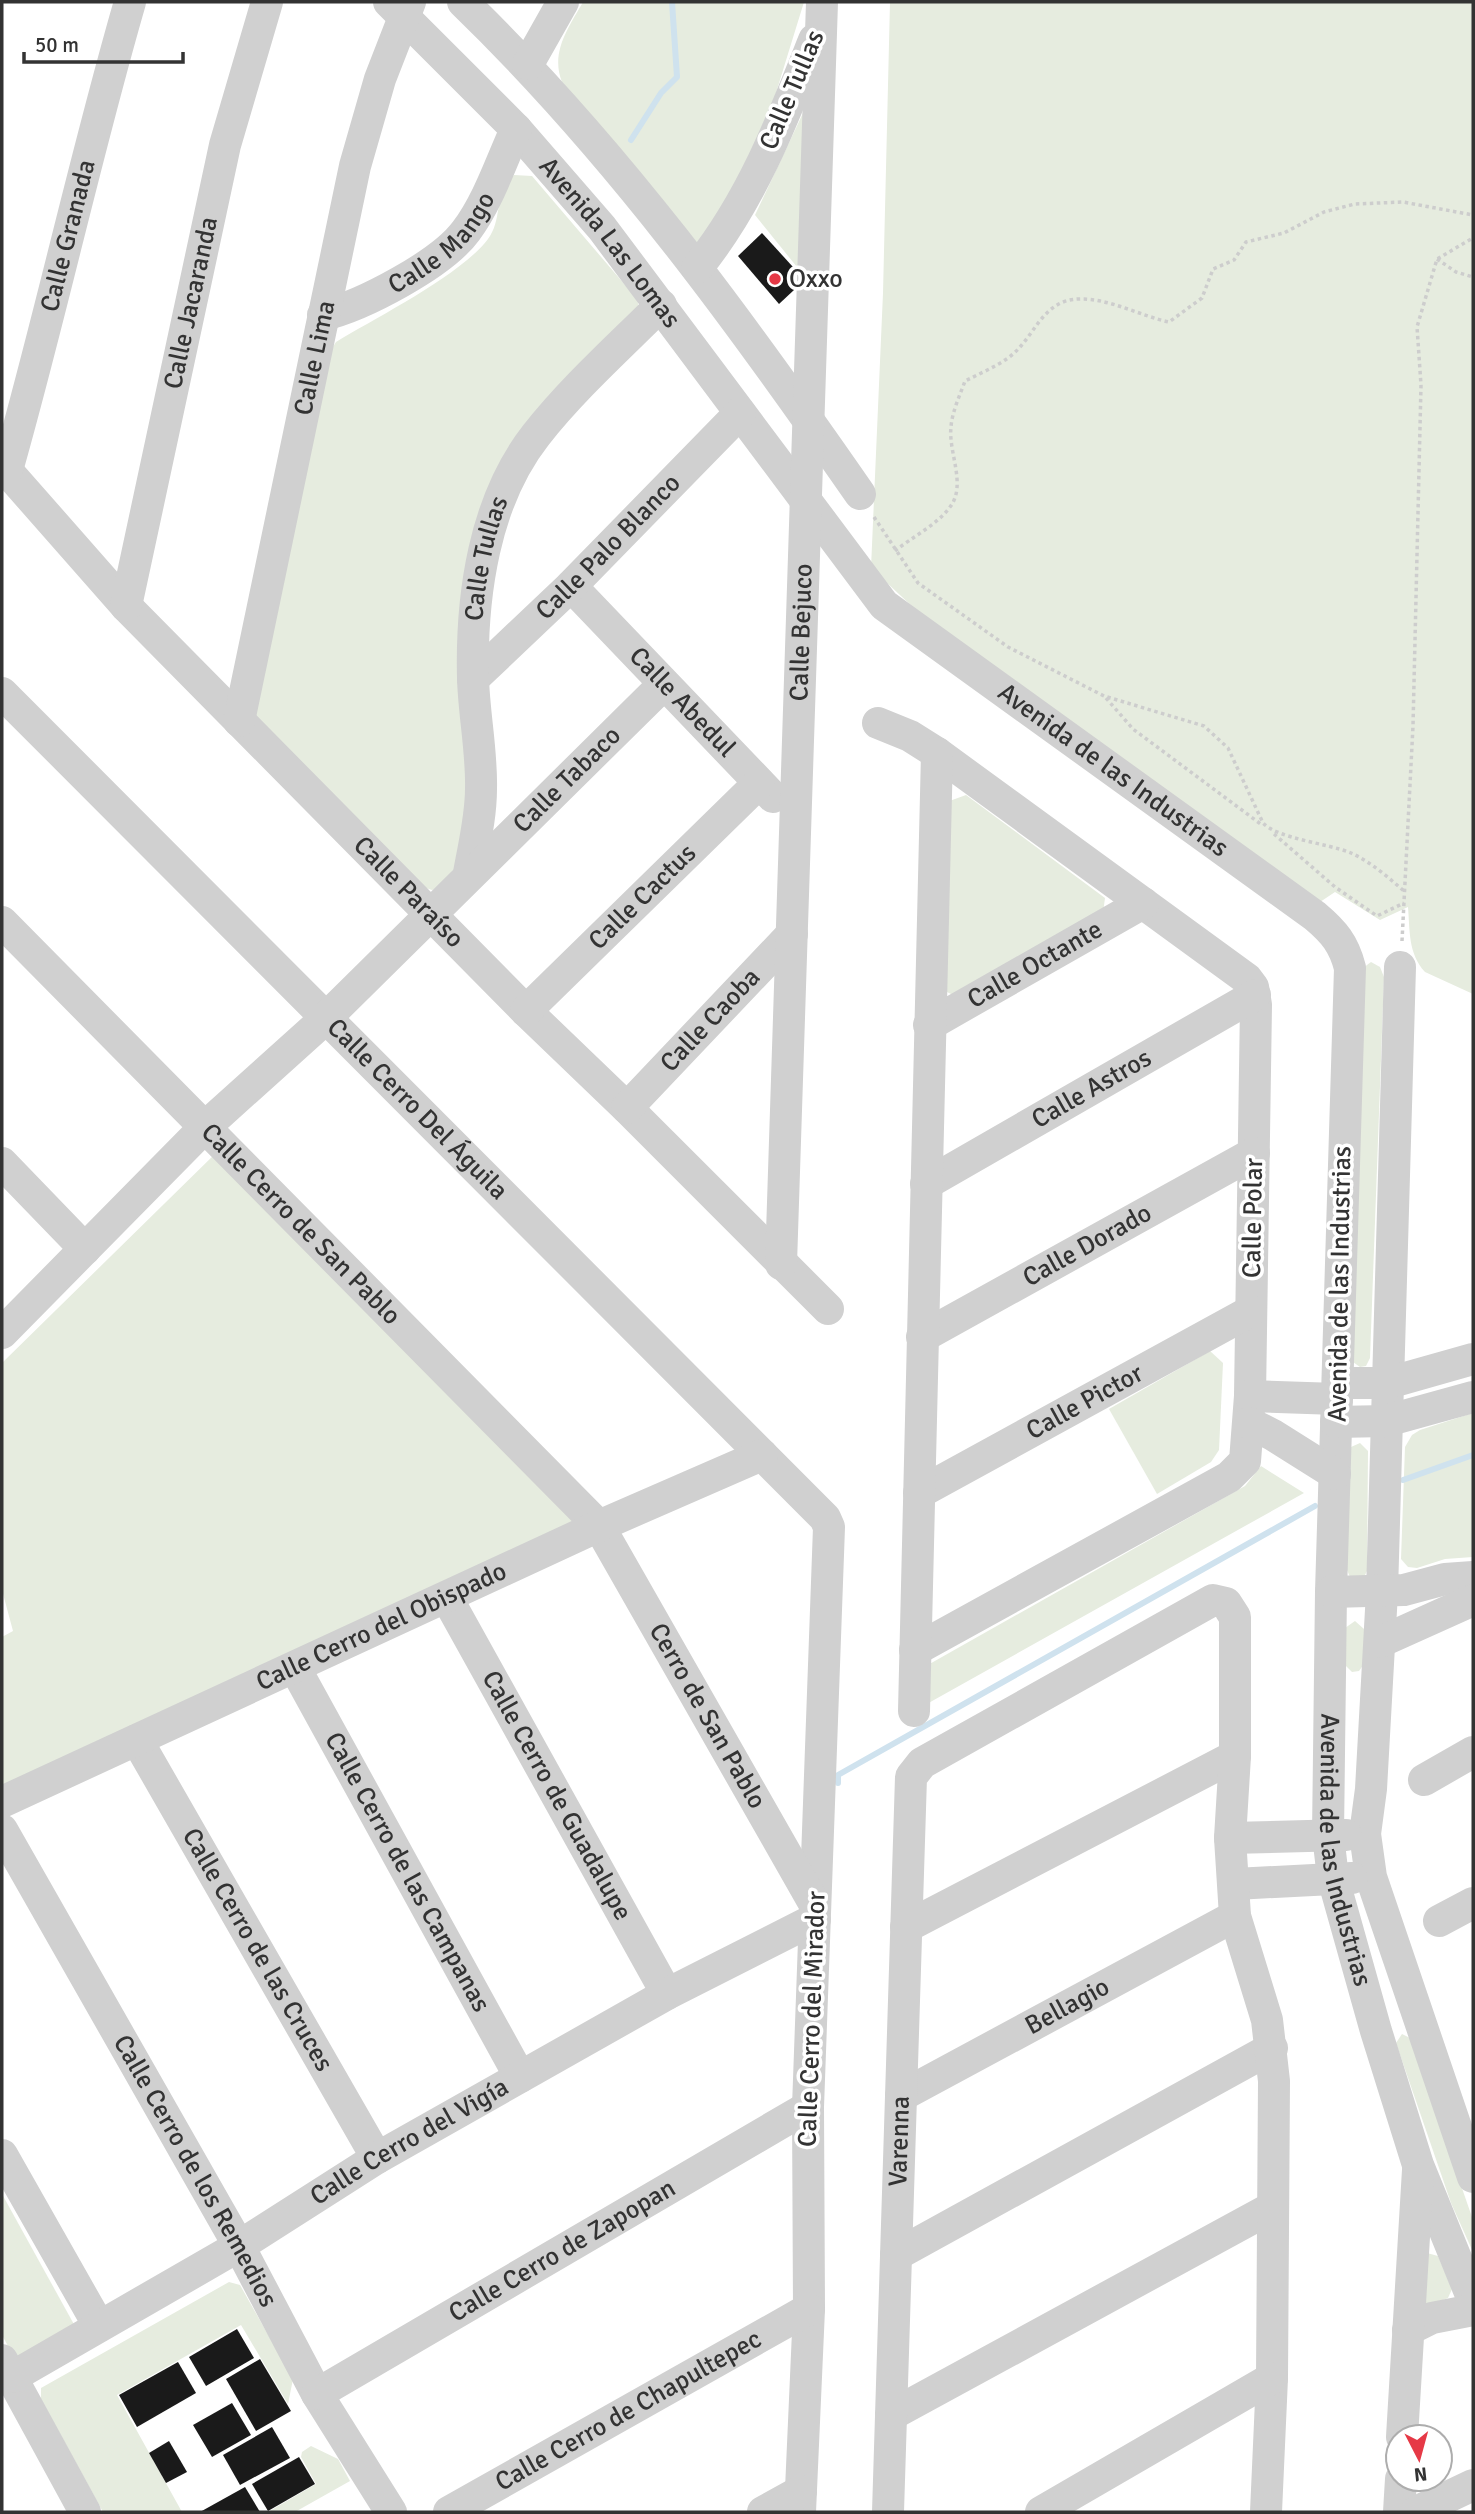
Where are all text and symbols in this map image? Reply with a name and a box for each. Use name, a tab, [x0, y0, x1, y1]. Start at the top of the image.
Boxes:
scale bar	[24, 21, 184, 65]
street label: Calle Tullas	[753, 25, 831, 155]
text: 50 m	[35, 32, 79, 58]
street label: Avenida Las Lomas	[532, 151, 687, 334]
street label: Calle Granada	[34, 156, 103, 315]
street label: Calle Mango	[383, 187, 502, 301]
street label: Calle Jacaranda	[157, 214, 225, 392]
place label: Oxxo	[789, 263, 843, 295]
marker: Oxxo	[767, 271, 783, 287]
street label: Calle Lima	[287, 298, 342, 418]
street label: Calle Palo Blanco	[529, 467, 687, 627]
street label: Calle Tullas	[458, 491, 516, 622]
street label: Calle Bejuco	[783, 563, 820, 702]
street label: Calle Abedul	[622, 640, 742, 764]
street label: Avenida de las Industrias	[992, 676, 1235, 864]
street label: Calle Tabaco	[507, 720, 628, 840]
street label: Calle Paraíso	[347, 830, 471, 955]
street label: Calle Cactus	[582, 837, 703, 957]
street label: Calle Octante	[962, 914, 1108, 1016]
street label: Calle Caoba	[653, 962, 767, 1079]
street label: Calle Cerro Del Águila	[320, 1012, 515, 1207]
street label: Calle Astros	[1026, 1042, 1157, 1136]
street label: Calle Cerro de San Pablo	[194, 1117, 407, 1332]
street label: Avenida de las Industrias	[1322, 1146, 1358, 1422]
street label: Calle Polar	[1236, 1157, 1270, 1278]
street label: Calle Dorado	[1017, 1197, 1157, 1294]
street label: Calle Pictor	[1021, 1357, 1149, 1447]
street label: Calle Cerro del Obispado	[251, 1555, 512, 1698]
street label: Cerro de San Pablo	[642, 1618, 773, 1815]
street label: Calle Cerro de Guadalupe	[475, 1665, 639, 1926]
street label: Avenida de las Industrias	[1312, 1713, 1379, 1990]
street label: Calle Cerro de las Campanas	[318, 1727, 497, 2018]
street label: Calle Cerro de las Cruces	[175, 1823, 340, 2077]
street label: Calle Cerro del Mirador	[792, 1890, 832, 2148]
street label: Bellagio	[1020, 1971, 1115, 2042]
street label: Calle Cerro de los Remedios	[106, 2029, 284, 2312]
street label: Calle Cerro del Vigía	[304, 2071, 514, 2212]
street label: Varenna	[882, 2095, 917, 2187]
street label: Calle Cerro de Zapopan	[443, 2172, 681, 2329]
street label: Calle Cerro de Chapultepec	[490, 2323, 767, 2499]
north arrow	[1384, 2423, 1454, 2493]
text: N	[1413, 2461, 1428, 2487]

